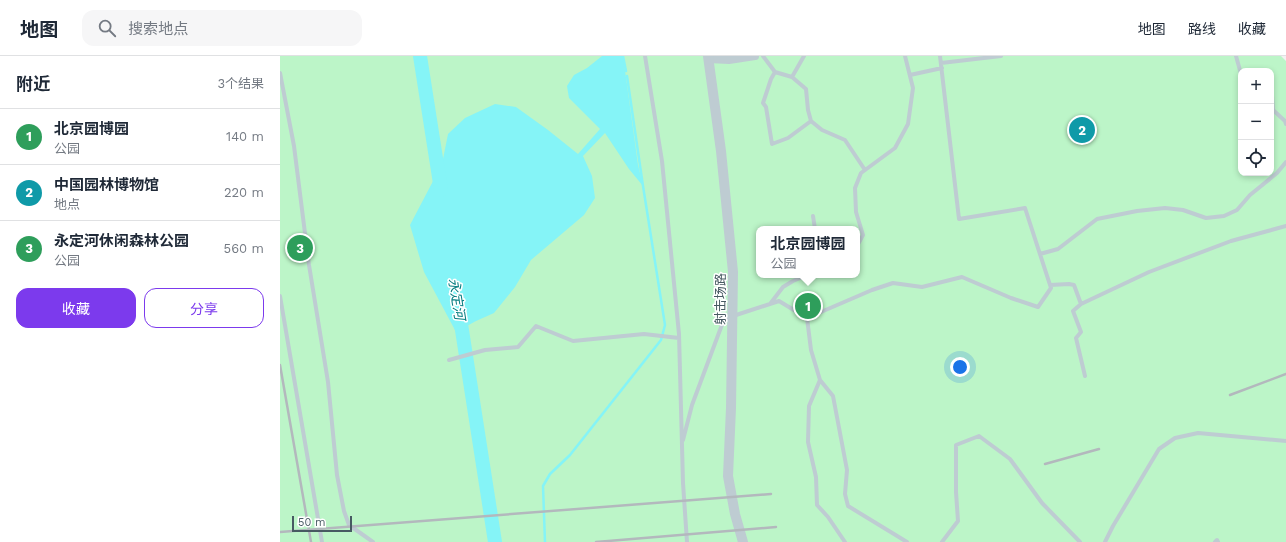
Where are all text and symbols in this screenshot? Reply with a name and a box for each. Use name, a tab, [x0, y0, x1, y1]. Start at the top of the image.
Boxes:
search box	[82, 10, 362, 46]
icon: search	[96, 17, 118, 39]
text: 地图	[20, 18, 58, 41]
text: 搜索地点	[128, 20, 188, 38]
text: 地图	[1138, 21, 1166, 37]
text: 路线	[1188, 21, 1216, 37]
text: 收藏	[1238, 21, 1266, 37]
map controls	[1238, 68, 1274, 176]
button: +	[1238, 68, 1274, 104]
text: 附近	[16, 74, 50, 94]
text: 3个结果	[217, 76, 264, 91]
button: −	[1238, 104, 1274, 140]
pin: 2	[1069, 115, 1095, 145]
text: 北京园博园	[54, 120, 129, 138]
text: 1	[26, 129, 32, 144]
text: 140 m	[226, 129, 264, 144]
button: locate	[1238, 140, 1274, 176]
text: 公园	[54, 141, 80, 156]
text: 中国园林博物馆	[54, 176, 159, 194]
text: 2	[25, 185, 33, 200]
text: 220 m	[224, 185, 264, 200]
text: 地点	[54, 197, 80, 212]
popup	[756, 226, 860, 278]
text: 永定河休闲森林公园	[54, 232, 189, 250]
pin: 3	[287, 233, 313, 263]
text: 北京园博园	[770, 235, 846, 253]
text: 3	[25, 241, 33, 256]
text: 560 m	[224, 241, 264, 256]
text: 公园	[54, 253, 80, 268]
text: 公园	[770, 256, 797, 271]
street label: 射击场路	[713, 273, 728, 325]
water label: 永定河	[446, 277, 469, 324]
button: 收藏	[16, 288, 136, 328]
button: 分享	[144, 288, 264, 328]
pin: 1	[795, 291, 821, 321]
your location	[950, 357, 970, 377]
scale bar	[292, 514, 352, 533]
text: 50 m	[298, 516, 325, 529]

